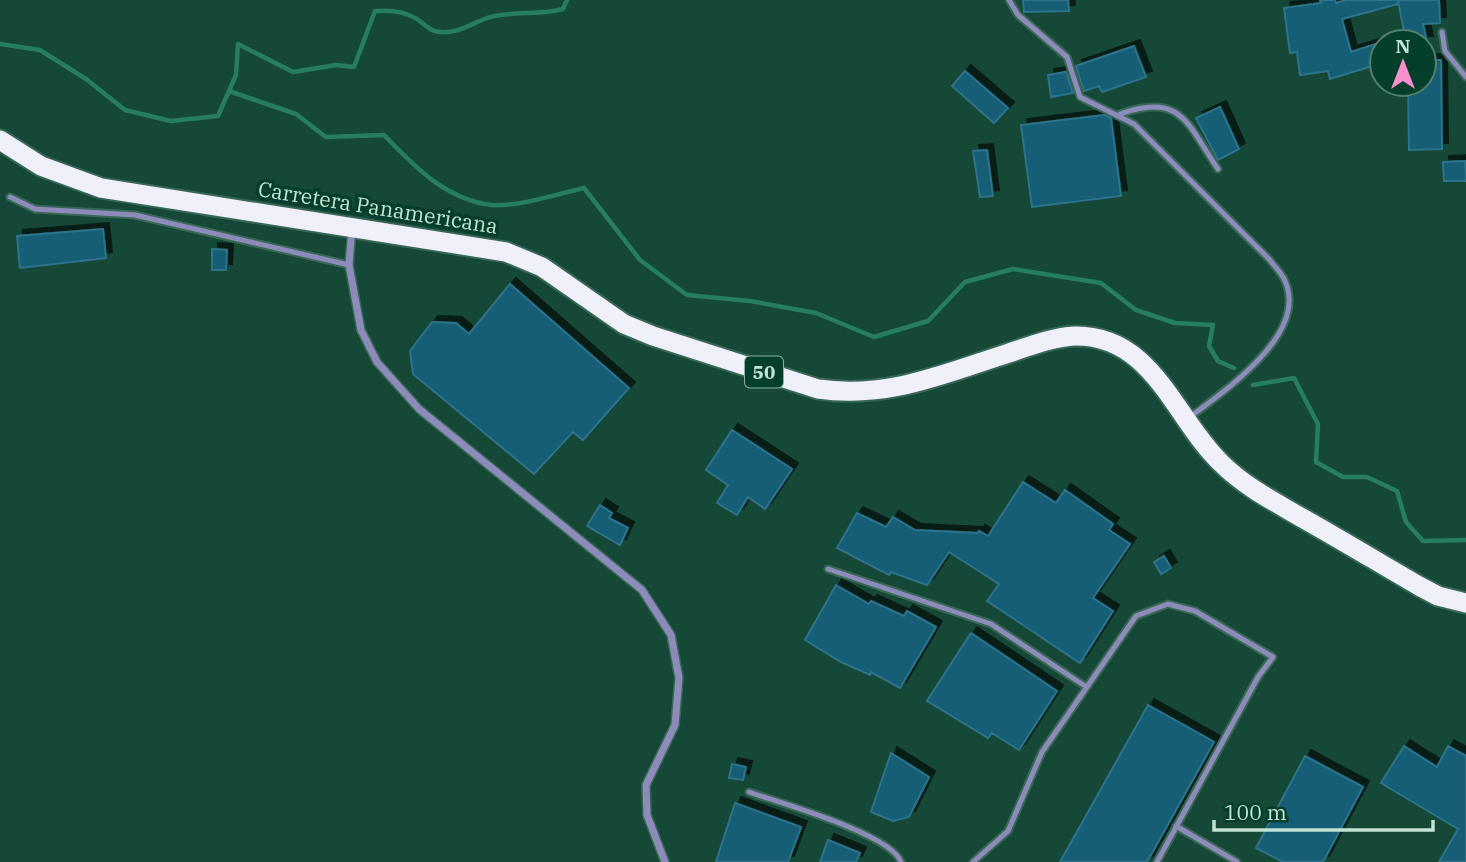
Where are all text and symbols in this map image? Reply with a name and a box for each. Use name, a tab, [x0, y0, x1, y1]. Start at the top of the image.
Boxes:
north arrow	[1368, 28, 1438, 98]
text: N	[1395, 34, 1411, 58]
street label: Carretera Panamericana	[256, 174, 500, 240]
road number: 50	[745, 356, 783, 388]
scale bar	[1214, 788, 1433, 832]
text: 100 m	[1224, 798, 1287, 826]

